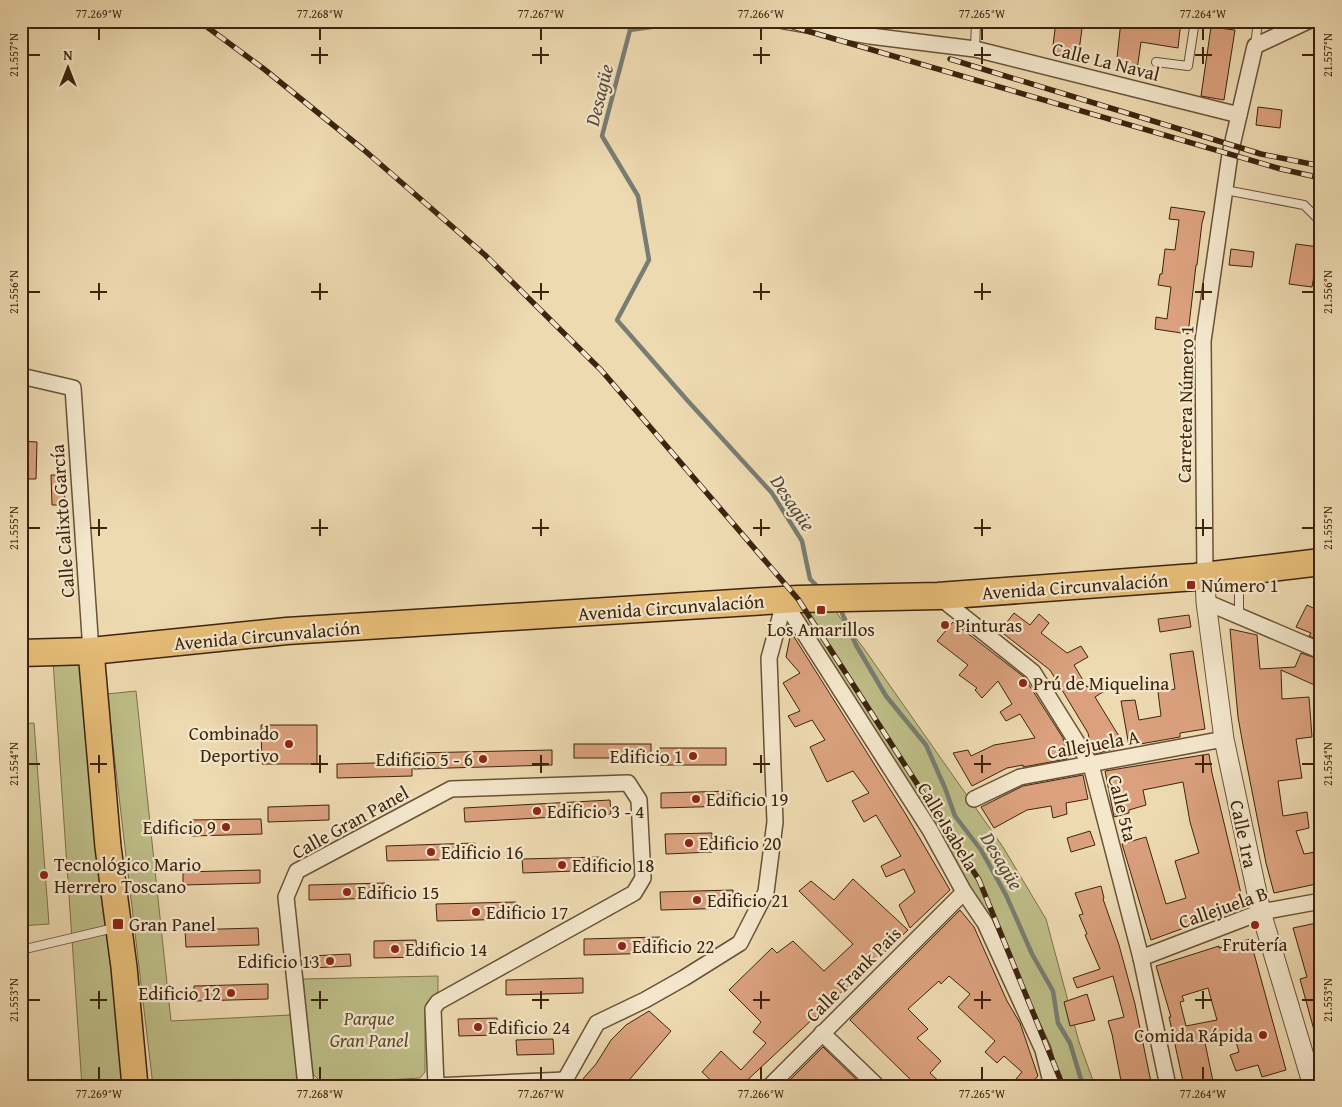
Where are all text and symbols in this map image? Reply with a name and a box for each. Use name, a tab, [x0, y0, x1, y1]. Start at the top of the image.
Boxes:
text: 77.269°W	[76, 5, 123, 22]
text: 77.268°W	[297, 5, 344, 22]
text: 77.267°W	[518, 5, 565, 22]
text: 77.266°W	[738, 5, 785, 22]
text: 77.265°W	[959, 5, 1006, 22]
text: 77.264°W	[1180, 5, 1227, 22]
text: 21.557°N	[5, 33, 22, 77]
text: 21.557°N	[1319, 33, 1336, 77]
street label: Calle La Naval	[1049, 34, 1163, 88]
north arrow	[42, 42, 92, 92]
text: N	[63, 45, 73, 65]
water label: Desagüe	[577, 61, 620, 130]
text: 21.556°N	[5, 270, 22, 314]
text: 21.556°N	[1319, 270, 1336, 314]
street label: Carretera Número 1	[1170, 325, 1200, 483]
street label: Calle Calixto García	[43, 443, 81, 599]
water label: Desagüe	[763, 468, 823, 537]
text: 21.555°N	[5, 506, 22, 550]
text: 21.555°N	[1319, 506, 1336, 550]
street label: Avenida Circunvalación	[981, 565, 1170, 606]
place label: Número 1	[1201, 571, 1279, 599]
marker: Número 1	[1185, 579, 1197, 591]
street label: Avenida Circunvalación	[577, 586, 766, 627]
marker: Los Amarillos	[815, 604, 827, 616]
place label: Pinturas	[955, 611, 1022, 639]
street label: Avenida Circunvalación	[173, 613, 362, 657]
place label: Los Amarillos	[767, 615, 875, 643]
marker: Pinturas	[939, 619, 951, 631]
place label: Prú de Miquelina	[1033, 669, 1169, 697]
marker: Prú de Miquelina	[1017, 677, 1029, 689]
place label: Combinado Deportivo	[189, 719, 279, 769]
street label: Callejuela A	[1045, 722, 1142, 766]
marker: Combinado Deportivo	[283, 738, 295, 750]
text: 21.554°N	[5, 742, 22, 786]
place label: Edificio 1	[610, 742, 683, 770]
text: 21.554°N	[1319, 742, 1336, 786]
place label: Edificio 5 - 6	[376, 745, 473, 773]
marker: Edificio 1	[687, 750, 699, 762]
marker: Edificio 5 - 6	[477, 753, 489, 765]
street label: Calle 5ta	[1101, 772, 1145, 844]
street label: Calle Isabela	[911, 777, 985, 875]
street label: Calle Gran Panel	[286, 778, 414, 866]
place label: Edificio 19	[706, 785, 788, 813]
marker: Edificio 19	[690, 793, 702, 805]
place label: Edificio 3 - 4	[547, 797, 644, 825]
street label: Calle 1ra	[1223, 797, 1265, 871]
marker: Edificio 3 - 4	[531, 805, 543, 817]
place label: Edificio 9	[143, 813, 216, 841]
marker: Edificio 9	[220, 821, 232, 833]
water label: Desagüe	[973, 825, 1031, 895]
place label: Edificio 20	[699, 829, 781, 857]
marker: Edificio 20	[683, 837, 695, 849]
place label: Edificio 16	[441, 838, 523, 866]
marker: Edificio 16	[425, 846, 437, 858]
place label: Tecnológico Mario Herrero Toscano	[54, 850, 201, 900]
place label: Edificio 18	[572, 851, 654, 879]
marker: Edificio 18	[556, 859, 568, 871]
marker: Tecnológico Mario Herrero Toscano	[38, 869, 50, 881]
place label: Edificio 15	[357, 878, 439, 906]
street label: Callejuela B	[1175, 879, 1271, 935]
marker: Edificio 15	[341, 886, 353, 898]
place label: Edificio 21	[707, 886, 789, 914]
marker: Edificio 21	[691, 894, 703, 906]
place label: Edificio 17	[486, 898, 568, 926]
marker: Edificio 17	[470, 906, 482, 918]
place label: Gran Panel	[129, 910, 216, 938]
marker: Gran Panel	[111, 917, 125, 931]
marker: Frutería	[1249, 919, 1261, 931]
street label: Calle Frank Pais	[799, 920, 907, 1028]
place label: Frutería	[1222, 930, 1288, 958]
place label: Edificio 22	[632, 932, 714, 960]
place label: Edificio 14	[405, 935, 487, 963]
marker: Edificio 22	[616, 940, 628, 952]
marker: Edificio 14	[389, 943, 401, 955]
place label: Edificio 13	[238, 947, 320, 975]
marker: Edificio 13	[324, 955, 336, 967]
text: 21.553°N	[5, 978, 22, 1022]
text: 21.553°N	[1319, 978, 1336, 1022]
place label: Edificio 12	[139, 979, 221, 1007]
marker: Edificio 12	[225, 987, 237, 999]
park label: Parque Gran Panel	[330, 1004, 409, 1054]
place label: Edificio 24	[488, 1013, 570, 1041]
marker: Edificio 24	[472, 1021, 484, 1033]
place label: Comida Rápida	[1134, 1021, 1253, 1049]
marker: Comida Rápida	[1257, 1029, 1269, 1041]
text: 77.269°W	[76, 1085, 123, 1102]
text: 77.268°W	[297, 1085, 344, 1102]
text: 77.267°W	[518, 1085, 565, 1102]
text: 77.266°W	[738, 1085, 785, 1102]
text: 77.265°W	[959, 1085, 1006, 1102]
text: 77.264°W	[1180, 1085, 1227, 1102]

